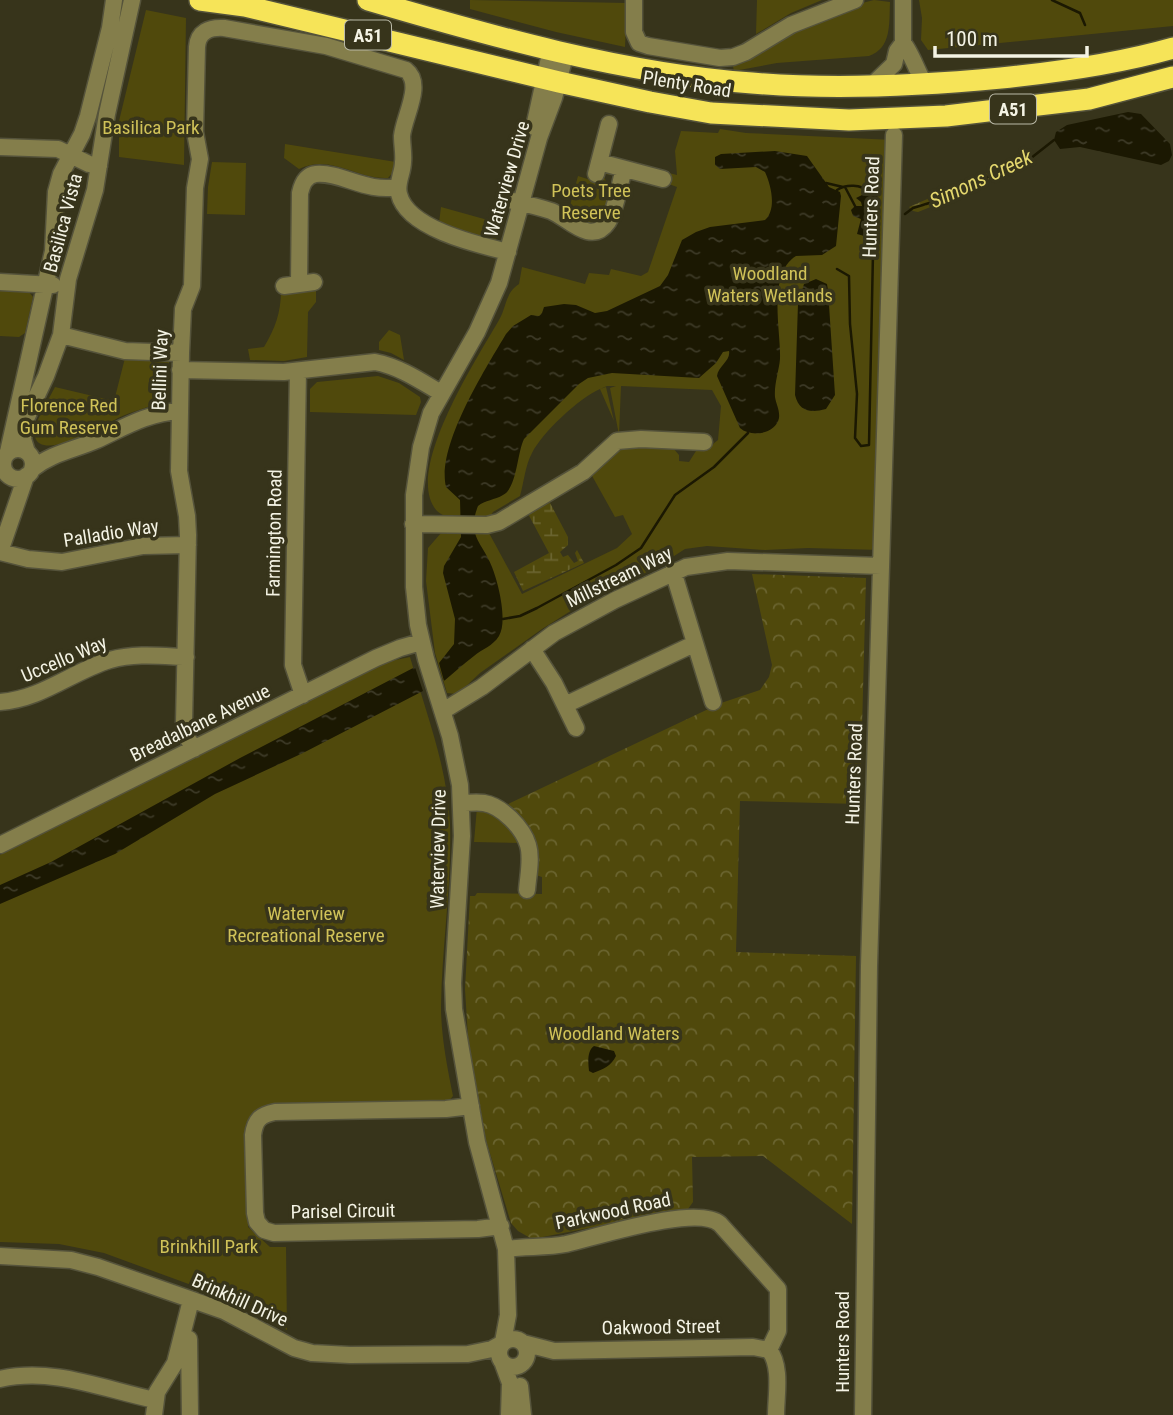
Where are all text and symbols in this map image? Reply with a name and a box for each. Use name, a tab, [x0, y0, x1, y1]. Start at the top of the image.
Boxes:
scale bar	[935, 14, 1087, 58]
road number: A51	[345, 20, 391, 50]
text: 100 m	[946, 27, 998, 51]
street label: Plenty Road	[641, 66, 733, 102]
road number: A51	[990, 94, 1036, 124]
park label: Basilica Park	[102, 116, 200, 139]
street label: Waterview Drive	[479, 118, 535, 240]
water label: Simons Creek	[926, 144, 1037, 213]
street label: Hunters Road	[858, 156, 884, 258]
street label: Basilica Vista	[39, 171, 87, 275]
park label: Poets Tree Reserve	[551, 179, 631, 224]
park label: Woodland Waters Wetlands	[707, 262, 833, 307]
street label: Bellini Way	[147, 329, 173, 411]
park label: Florence Red Gum Reserve	[20, 394, 118, 439]
street label: Farmington Road	[261, 469, 287, 597]
street label: Palladio Way	[62, 514, 160, 552]
street label: Millstream Way	[562, 541, 676, 613]
street label: Uccello Way	[18, 631, 110, 687]
street label: Breadalbane Avenue	[126, 679, 274, 767]
street label: Hunters Road	[841, 723, 867, 825]
street label: Waterview Drive	[425, 789, 451, 909]
park label: Waterview Recreational Reserve	[227, 902, 385, 947]
park label: Woodland Waters	[548, 1022, 680, 1045]
street label: Parkwood Road	[553, 1188, 673, 1234]
street label: Parisel Circuit	[290, 1199, 396, 1223]
park label: Brinkhill Park	[160, 1235, 259, 1258]
street label: Brinkhill Drive	[188, 1269, 292, 1331]
street label: Hunters Road	[831, 1291, 854, 1393]
street label: Oakwood Street	[601, 1314, 721, 1340]

